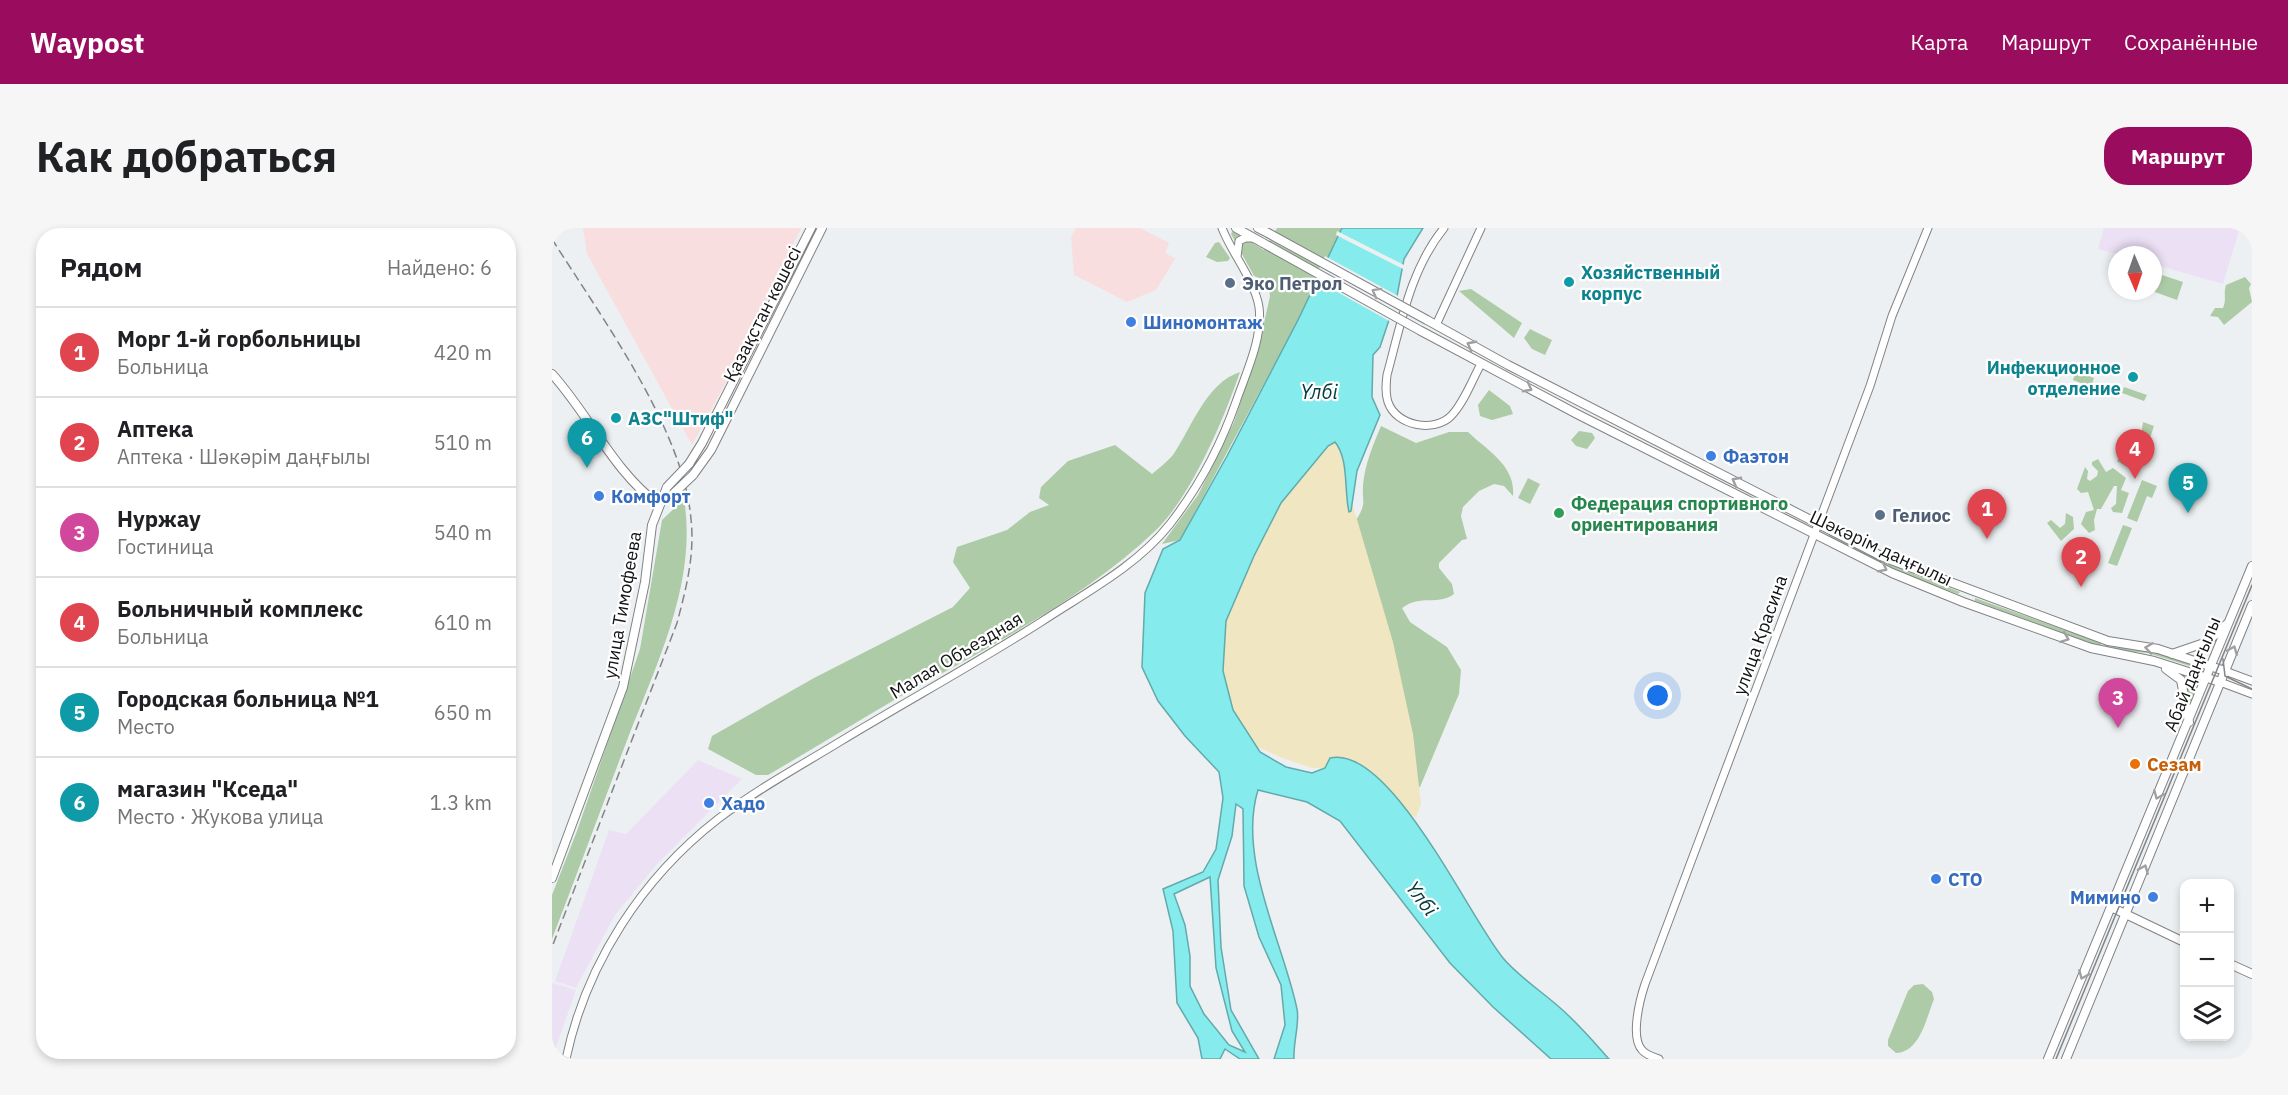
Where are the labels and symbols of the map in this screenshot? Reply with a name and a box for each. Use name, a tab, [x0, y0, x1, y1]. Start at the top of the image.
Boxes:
street label: Қазақстан көшесі	[718, 242, 806, 386]
north arrow	[2108, 246, 2162, 300]
place label: Хозяйственный корпус	[1581, 261, 1720, 305]
place label: Эко Петрол	[1242, 272, 1343, 295]
marker: Хозяйственный корпус	[1562, 275, 1576, 289]
marker: Эко Петрол	[1223, 276, 1237, 290]
one-way arrow	[1371, 288, 1382, 299]
place label: Шиномонтаж	[1143, 311, 1263, 334]
marker: Шиномонтаж	[1124, 315, 1138, 329]
one-way arrow	[1466, 341, 1477, 352]
place label: Инфекционное отделение	[1987, 356, 2121, 400]
marker: Инфекционное отделение	[2126, 370, 2140, 384]
water label: Үлбі	[1300, 378, 1339, 405]
one-way arrow	[1521, 381, 1532, 392]
place label: АЗС"Штиф"	[628, 407, 733, 430]
marker: АЗС"Штиф"	[609, 411, 623, 425]
pin: 6	[567, 418, 606, 468]
pin: 4	[2116, 430, 2154, 479]
place label: Фаэтон	[1723, 445, 1789, 468]
marker: Фаэтон	[1704, 449, 1718, 463]
pin: 5	[2168, 464, 2208, 513]
one-way arrow	[1732, 477, 1742, 488]
place label: Комфорт	[611, 485, 691, 508]
marker: Комфорт	[592, 489, 606, 503]
pin: 1	[1968, 490, 2006, 539]
place label: Федерация спортивного ориентирования	[1571, 492, 1788, 536]
place label: Гелиос	[1892, 504, 1951, 527]
street label: Шәкәрім даңғылы	[1806, 505, 1956, 591]
marker: Федерация спортивного ориентирования	[1552, 506, 1566, 520]
marker: Гелиос	[1873, 508, 1887, 522]
street label: улица Тимофеева	[598, 529, 646, 681]
pin: 2	[2062, 538, 2101, 587]
one-way arrow	[1877, 561, 1888, 573]
street label: улица Красина	[1728, 572, 1792, 698]
street label: Малая Объездная	[885, 606, 1027, 704]
street label: Абай даңғылы	[2159, 613, 2225, 735]
one-way arrow	[2059, 631, 2070, 643]
one-way arrow	[2144, 642, 2153, 654]
one-way arrow	[2226, 645, 2238, 656]
pin: 3	[2098, 678, 2138, 728]
your location	[1643, 681, 1672, 710]
place label: Сезам	[2147, 753, 2202, 776]
marker: Сезам	[2128, 757, 2142, 771]
one-way arrow	[2153, 789, 2165, 800]
place label: Хадо	[721, 792, 765, 815]
marker: Хадо	[702, 796, 716, 810]
one-way arrow	[2137, 865, 2149, 876]
place label: СТО	[1948, 868, 1983, 891]
marker: СТО	[1929, 872, 1943, 886]
water label: Үлбі	[1400, 875, 1445, 922]
place label: Мимино	[2070, 886, 2141, 909]
marker: Мимино	[2146, 890, 2160, 904]
one-way arrow	[2078, 969, 2090, 980]

